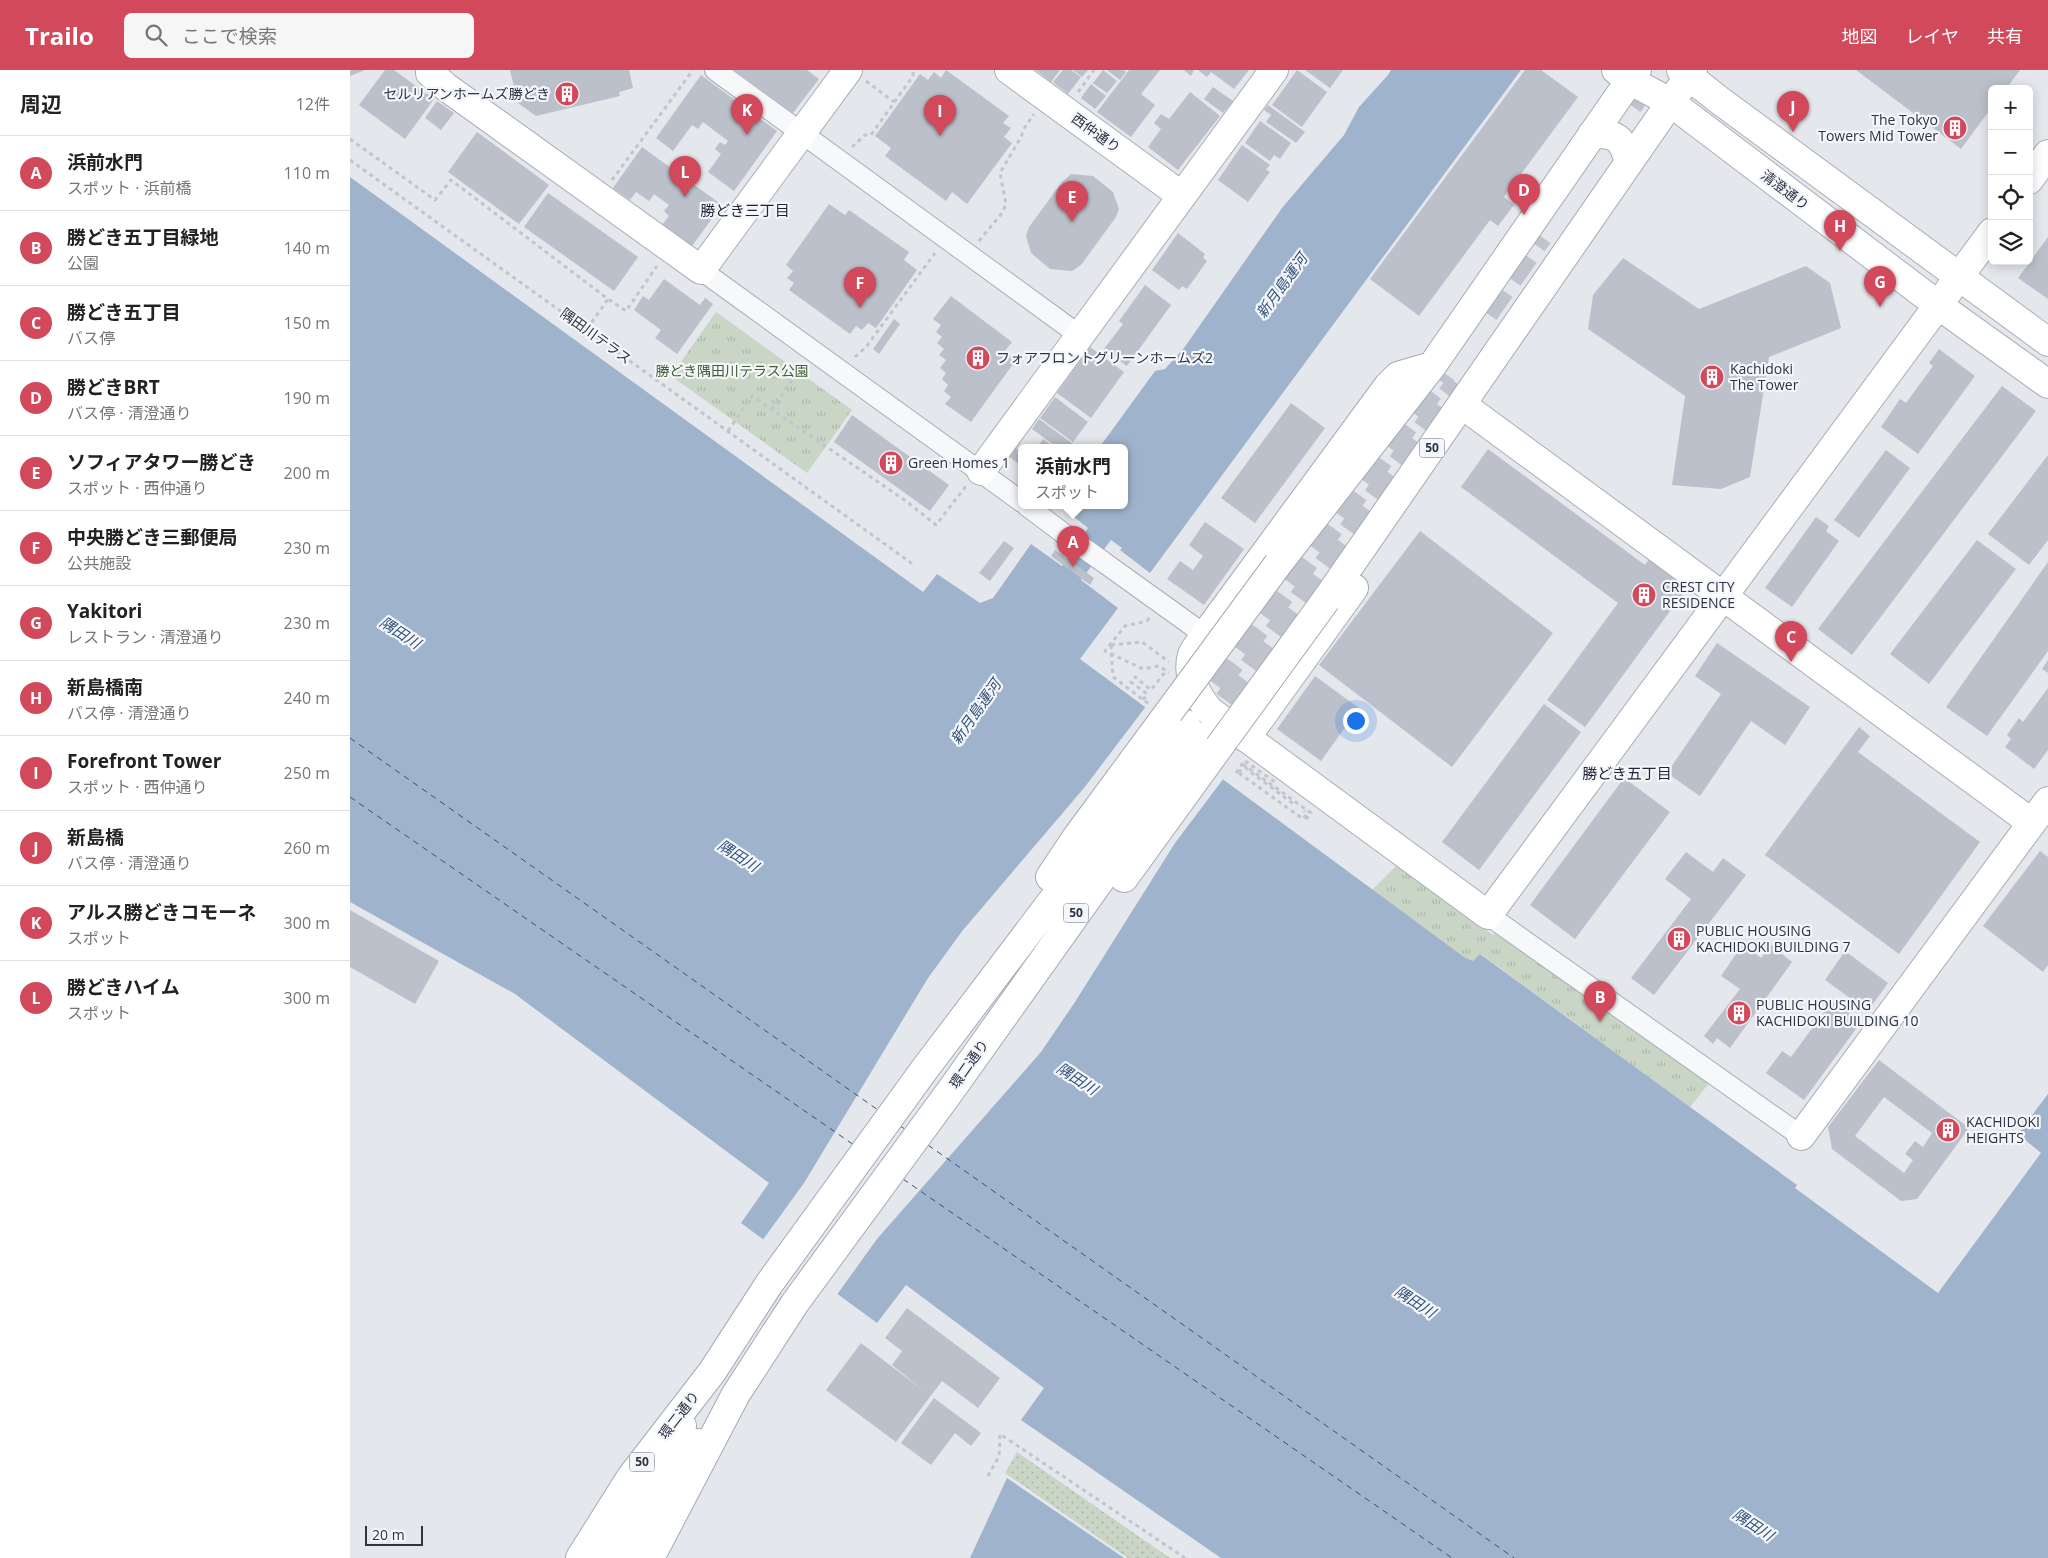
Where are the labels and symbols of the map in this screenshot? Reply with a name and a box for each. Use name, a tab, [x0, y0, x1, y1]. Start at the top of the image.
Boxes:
building icon: セルリアンホームズ勝どき	[554, 81, 580, 107]
place label: セルリアンホームズ勝どき	[383, 84, 550, 103]
pin: J	[1777, 91, 1809, 132]
pin: K	[731, 94, 763, 135]
pin: I	[924, 95, 956, 136]
street label: 西仲通り	[1068, 108, 1125, 157]
place label: The Tokyo Towers Mid Tower	[1818, 110, 1938, 145]
building icon: The Tokyo Towers Mid Tower	[1942, 115, 1968, 141]
pin: L	[669, 156, 701, 197]
street label: 清澄通り	[1757, 165, 1813, 214]
pin: D	[1508, 174, 1540, 215]
pin: E	[1056, 181, 1088, 222]
district label: 勝どき三丁目	[700, 200, 790, 220]
pin: H	[1824, 210, 1856, 251]
water label: 新月島運河	[1251, 247, 1313, 322]
pin: G	[1864, 266, 1896, 307]
pin: F	[844, 267, 876, 308]
street label: 隅田川テラス	[557, 303, 636, 368]
building icon: フォアフロントグリーンホームズ2	[965, 345, 991, 371]
place label: フォアフロントグリーンホームズ2	[996, 348, 1213, 367]
place label: Kachidoki The Tower	[1730, 359, 1799, 394]
park label: 勝どき隅田川テラス公園	[655, 361, 809, 380]
building icon: Kachidoki The Tower	[1699, 364, 1725, 390]
road number: 50	[1420, 438, 1444, 458]
building icon: Green Homes 1	[878, 450, 904, 476]
place label: Green Homes 1	[908, 453, 1010, 472]
pin: A	[1057, 526, 1089, 567]
place label: CREST CITY RESIDENCE	[1662, 577, 1735, 612]
building icon: CREST CITY RESIDENCE	[1631, 582, 1657, 608]
water label: 隅田川	[376, 612, 427, 654]
pin: C	[1775, 621, 1807, 662]
water label: 新月島運河	[945, 673, 1007, 748]
your location	[1343, 708, 1369, 734]
district label: 勝どき五丁目	[1582, 763, 1672, 783]
water label: 隅田川	[714, 835, 765, 877]
road number: 50	[1064, 904, 1088, 922]
place label: PUBLIC HOUSING KACHIDOKI BUILDING 7	[1696, 921, 1851, 956]
building icon: PUBLIC HOUSING KACHIDOKI BUILDING 7	[1666, 926, 1692, 952]
pin: B	[1584, 981, 1616, 1022]
place label: PUBLIC HOUSING KACHIDOKI BUILDING 10	[1756, 995, 1919, 1030]
building icon: PUBLIC HOUSING KACHIDOKI BUILDING 10	[1726, 1000, 1752, 1026]
street label: 環二通り	[945, 1035, 992, 1092]
water label: 隅田川	[1053, 1058, 1104, 1100]
place label: KACHIDOKI HEIGHTS	[1966, 1112, 2040, 1147]
building icon: KACHIDOKI HEIGHTS	[1935, 1117, 1961, 1143]
water label: 隅田川	[1391, 1281, 1442, 1323]
street label: 環二通り	[654, 1387, 703, 1443]
road number: 50	[630, 1452, 654, 1471]
water label: 隅田川	[1729, 1504, 1780, 1546]
scale bar	[365, 1523, 422, 1546]

